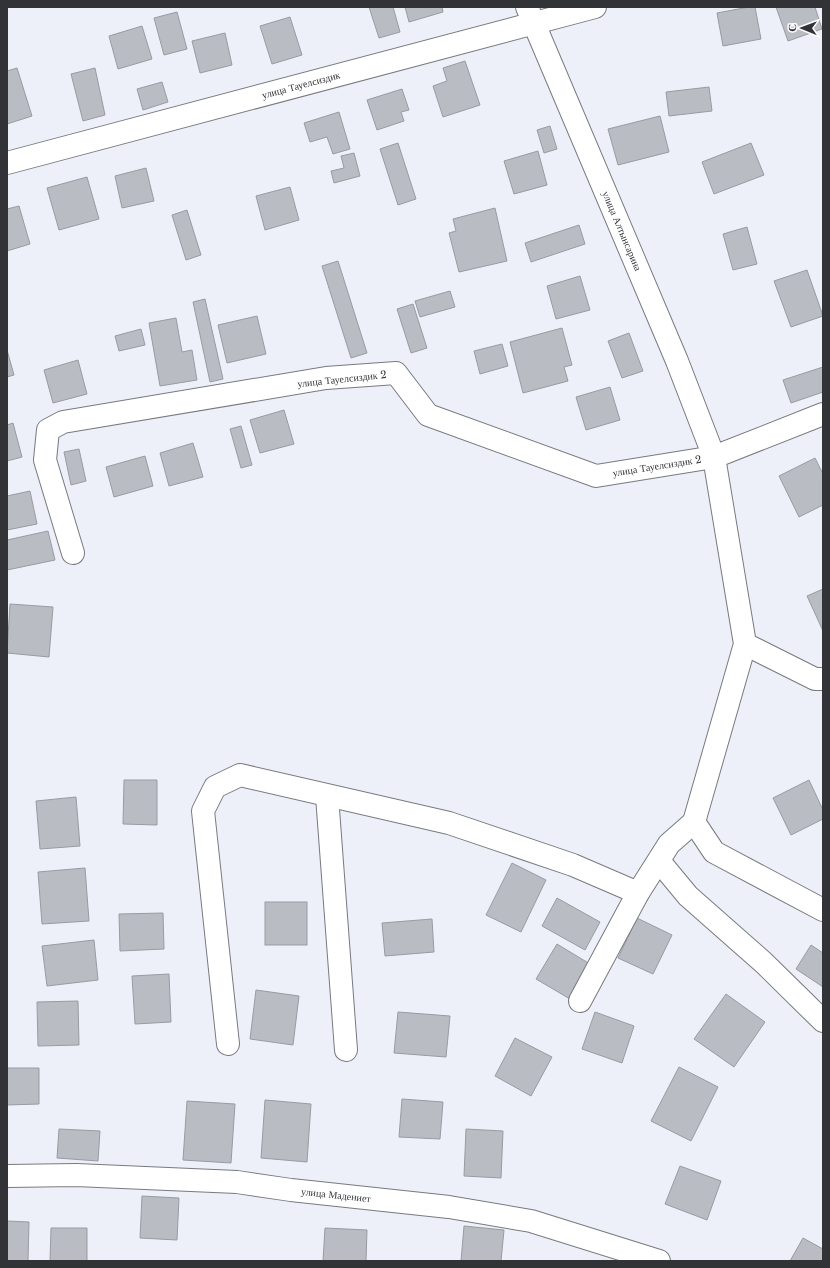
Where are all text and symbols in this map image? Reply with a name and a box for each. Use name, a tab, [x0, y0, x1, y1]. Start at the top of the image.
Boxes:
north arrow	[782, 8, 822, 48]
text: С	[785, 24, 799, 32]
street label: улица Тауелсиздик	[260, 68, 342, 102]
street label: улица Алтынсарина	[599, 189, 645, 273]
street label: улица Тауелсиздик 2	[297, 368, 387, 390]
street label: улица Тауелсиздик 2	[612, 453, 702, 479]
street label: улица Мадениет	[301, 1185, 372, 1205]

